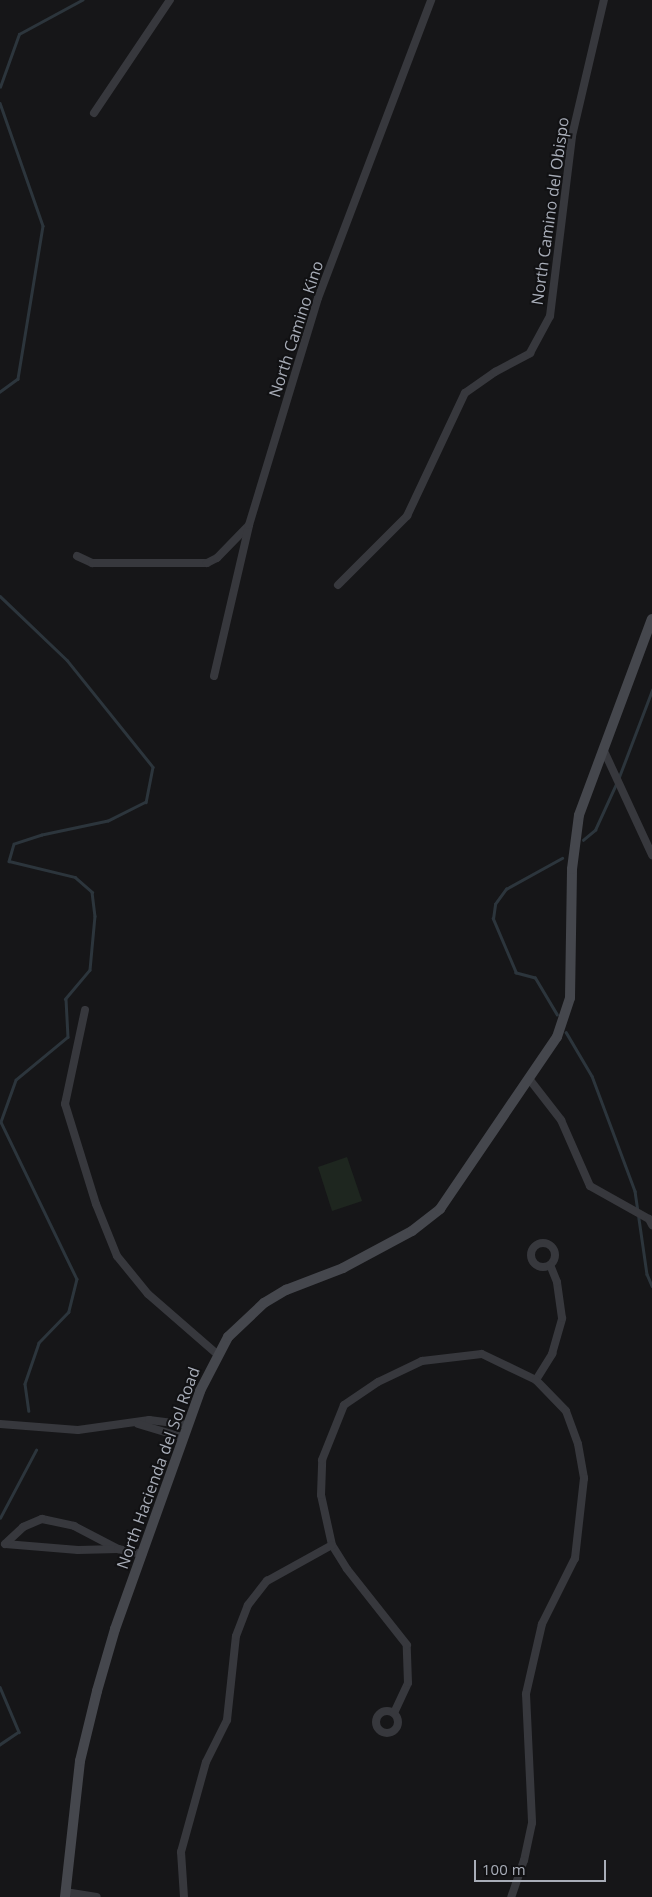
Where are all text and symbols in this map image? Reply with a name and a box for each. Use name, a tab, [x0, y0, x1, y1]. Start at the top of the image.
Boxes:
street label: North Camino del Obispo	[527, 116, 573, 306]
street label: North Camino Kino	[265, 258, 327, 400]
street label: North Hacienda del Sol Road	[112, 1364, 204, 1572]
scale bar	[477, 1850, 610, 1882]
text: 100 m	[482, 1859, 526, 1879]

